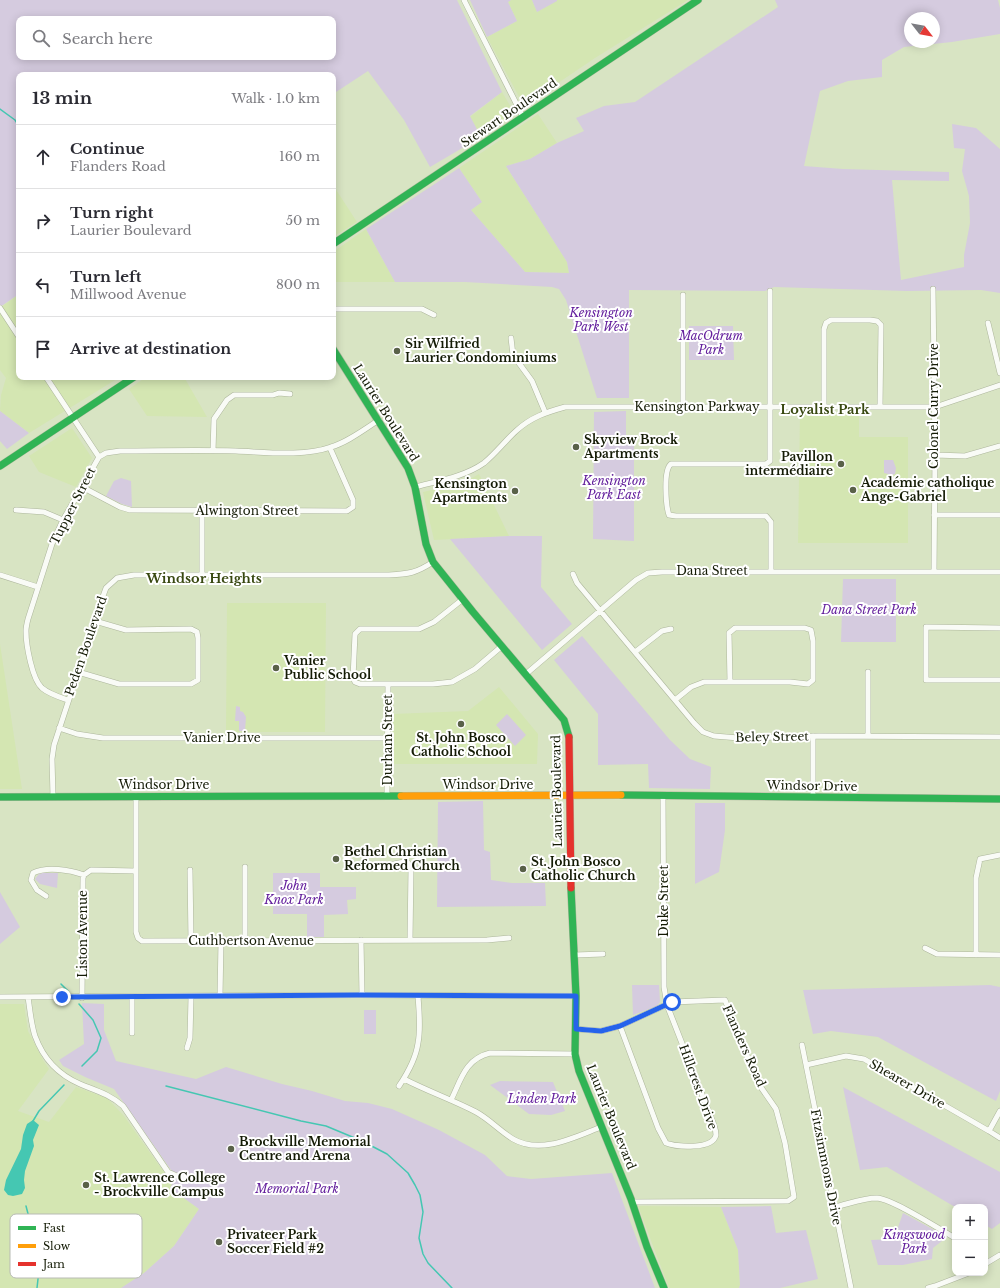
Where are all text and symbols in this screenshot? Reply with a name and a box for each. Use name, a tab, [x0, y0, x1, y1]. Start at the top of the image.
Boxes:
north arrow	[904, 12, 940, 48]
search box	[16, 16, 336, 60]
icon: search	[30, 27, 52, 49]
text: Search here	[62, 29, 153, 48]
street label: Stewart Boulevard	[458, 75, 560, 150]
text: 13 min	[32, 88, 92, 109]
text: Walk · 1.0 km	[231, 90, 320, 107]
text: Continue	[70, 139, 145, 158]
icon: ahead	[32, 146, 54, 168]
text: 160 m	[279, 148, 320, 165]
text: Flanders Road	[70, 158, 166, 175]
text: Turn right	[70, 203, 153, 222]
icon: right	[32, 210, 54, 232]
text: 50 m	[286, 212, 320, 229]
text: Laurier Boulevard	[70, 222, 192, 239]
text: Turn left	[70, 267, 141, 286]
icon: left	[32, 274, 54, 296]
text: 800 m	[276, 276, 320, 293]
text: Millwood Avenue	[70, 286, 186, 303]
park label: Kensington Park West	[568, 305, 633, 334]
park label: MacOdrum Park	[678, 328, 744, 357]
place label: Sir Wilfried Laurier Condominiums	[405, 336, 557, 365]
icon: arrive	[32, 338, 54, 360]
text: Arrive at destination	[70, 339, 231, 358]
street label: Colonel Curry Drive	[926, 343, 941, 469]
marker: Sir Wilfried Laurier Condominiums	[392, 346, 402, 356]
street label: Laurier Boulevard	[350, 361, 423, 464]
street label: Kensington Parkway	[634, 399, 760, 414]
district label: Loyalist Park	[780, 401, 870, 418]
place label: Skyview Brock Apartments	[583, 432, 679, 461]
marker: Skyview Brock Apartments	[571, 442, 581, 452]
place label: Pavillon intermédiaire	[745, 449, 833, 478]
marker: Pavillon intermédiaire	[836, 459, 846, 469]
street label: Tupper Street	[47, 464, 99, 547]
park label: Kensington Park East	[581, 473, 646, 502]
place label: Académie catholique Ange-Gabriel	[860, 475, 994, 504]
place label: Kensington Apartments	[431, 476, 507, 505]
marker: Académie catholique Ange-Gabriel	[848, 485, 858, 495]
marker: Kensington Apartments	[510, 486, 520, 496]
street label: Alwington Street	[194, 503, 299, 518]
street label: Dana Street	[676, 563, 748, 578]
district label: Windsor Heights	[145, 570, 262, 587]
street label: Peden Boulevard	[61, 594, 110, 698]
park label: Dana Street Park	[820, 602, 917, 617]
place label: Vanier Public School	[283, 653, 372, 682]
marker: Vanier Public School	[271, 663, 281, 673]
street label: Durham Street	[380, 694, 395, 786]
marker: St. John Bosco Catholic School	[456, 719, 466, 729]
street label: Beley Street	[735, 728, 809, 745]
street label: Vanier Drive	[182, 730, 261, 745]
place label: St. John Bosco Catholic School	[411, 730, 512, 759]
street label: Laurier Boulevard	[548, 735, 565, 847]
street label: Windsor Drive	[118, 777, 210, 792]
street label: Windsor Drive	[442, 777, 534, 792]
street label: Windsor Drive	[765, 777, 858, 794]
place label: Bethel Christian Reformed Church	[344, 844, 460, 873]
marker: Bethel Christian Reformed Church	[331, 854, 341, 864]
place label: St. John Bosco Catholic Church	[531, 854, 636, 883]
marker: St. John Bosco Catholic Church	[518, 864, 528, 874]
street label: Duke Street	[656, 865, 671, 937]
park label: John Knox Park	[263, 878, 324, 907]
street label: Liston Avenue	[75, 890, 90, 978]
street label: Cuthbertson Avenue	[188, 933, 314, 948]
route end	[53, 988, 71, 1006]
route start	[663, 993, 681, 1011]
street label: Flanders Road	[720, 1002, 769, 1089]
street label: Hillcrest Drive	[676, 1042, 721, 1132]
street label: Shearer Drive	[867, 1056, 948, 1111]
street label: Laurier Boulevard	[583, 1062, 639, 1172]
park label: Linden Park	[506, 1091, 577, 1106]
street label: Fitzsimmons Drive	[808, 1108, 845, 1226]
place label: Brockville Memorial Centre and Arena	[239, 1134, 372, 1163]
marker: Brockville Memorial Centre and Arena	[226, 1144, 236, 1154]
place label: St. Lawrence College - Brockville Campus	[94, 1170, 225, 1199]
marker: St. Lawrence College - Brockville Campus	[81, 1180, 91, 1190]
park label: Memorial Park	[254, 1181, 339, 1196]
map controls	[952, 1204, 988, 1276]
button: +	[952, 1204, 988, 1240]
legend	[10, 1214, 142, 1278]
text: Fast	[43, 1221, 66, 1235]
place label: Privateer Park Soccer Field #2	[227, 1227, 324, 1256]
park label: Kingswood Park	[882, 1227, 946, 1256]
marker: Privateer Park Soccer Field #2	[214, 1237, 224, 1247]
text: Slow	[43, 1239, 71, 1253]
button: −	[952, 1240, 988, 1276]
text: Jam	[41, 1257, 65, 1271]

